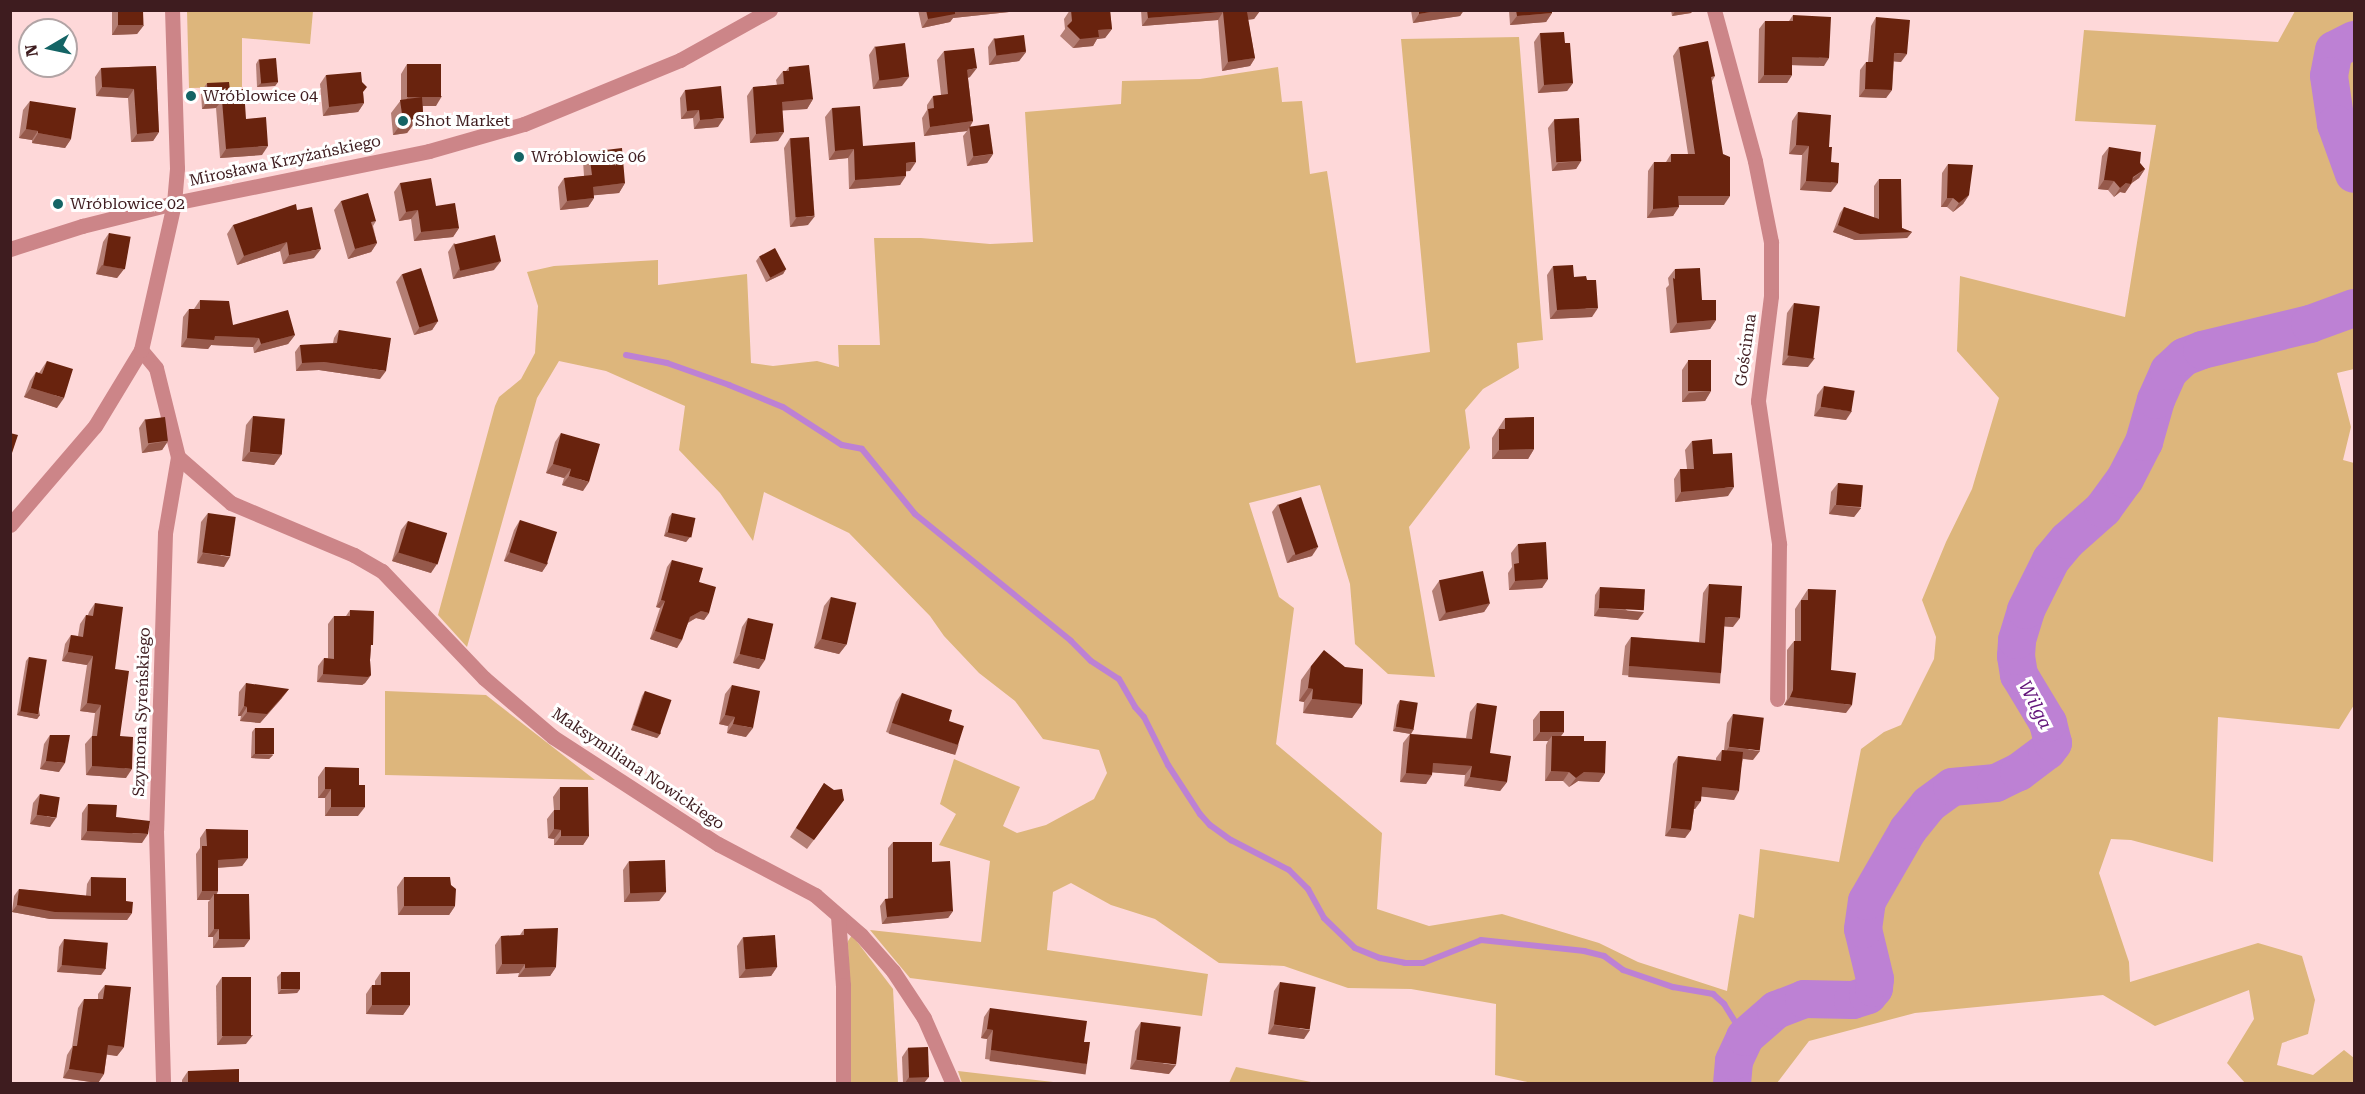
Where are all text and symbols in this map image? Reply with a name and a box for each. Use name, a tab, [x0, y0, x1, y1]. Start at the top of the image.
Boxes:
north arrow	[18, 18, 78, 78]
text: N	[21, 43, 42, 58]
place label: Wróblowice 04	[203, 86, 318, 106]
marker: Wróblowice 04	[184, 89, 198, 103]
place label: Shot Market	[415, 111, 510, 131]
marker: Shot Market	[396, 114, 410, 128]
street label: Mirosława Krzyżańskiego	[188, 131, 382, 191]
place label: Wróblowice 06	[531, 147, 646, 167]
marker: Wróblowice 06	[512, 150, 526, 164]
place label: Wróblowice 02	[70, 194, 185, 214]
marker: Wróblowice 02	[51, 197, 65, 211]
street label: Gościnna	[1731, 312, 1761, 388]
street label: Szymona Syreńskiego	[129, 627, 155, 797]
water label: Wilga	[2014, 677, 2056, 733]
street label: Maksymiliana Nowickiego	[548, 704, 728, 834]

